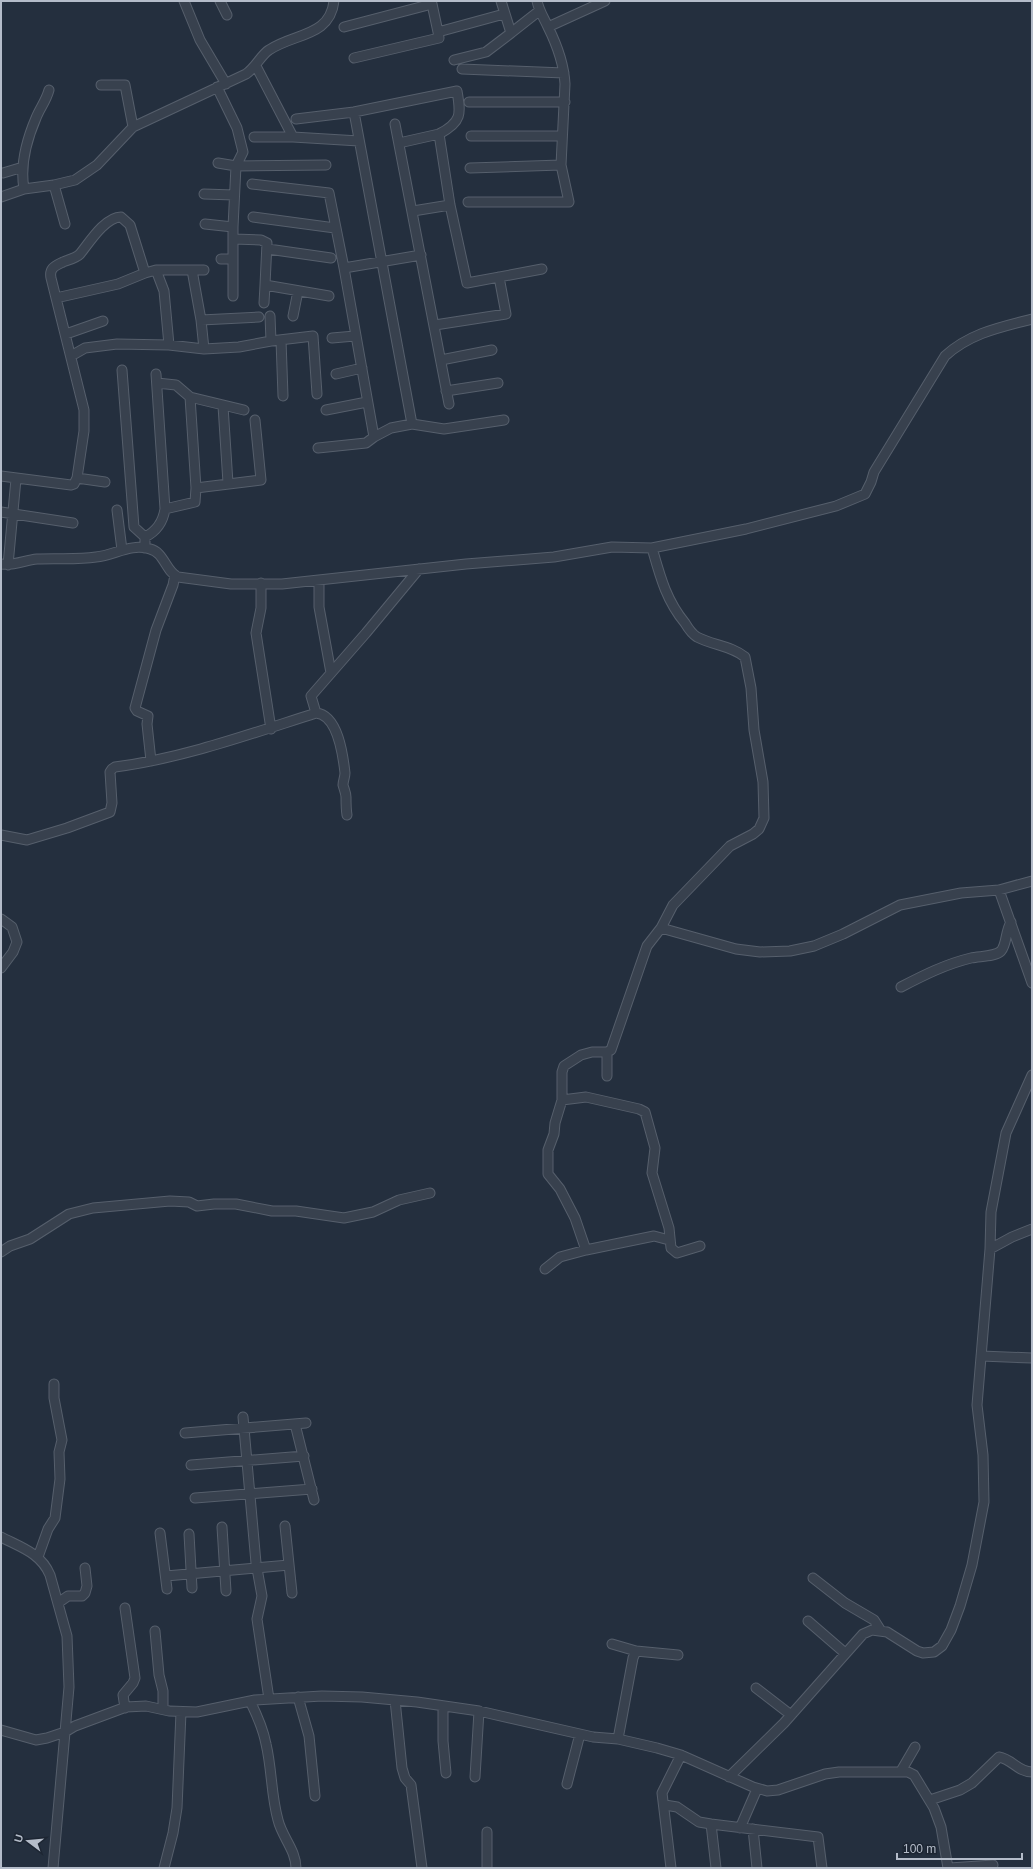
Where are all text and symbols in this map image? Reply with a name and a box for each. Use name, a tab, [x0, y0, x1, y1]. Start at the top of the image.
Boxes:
north arrow	[8, 1821, 48, 1861]
text: U	[12, 1833, 25, 1844]
scale bar	[897, 1835, 1022, 1861]
text: 100 m	[903, 1842, 936, 1856]

